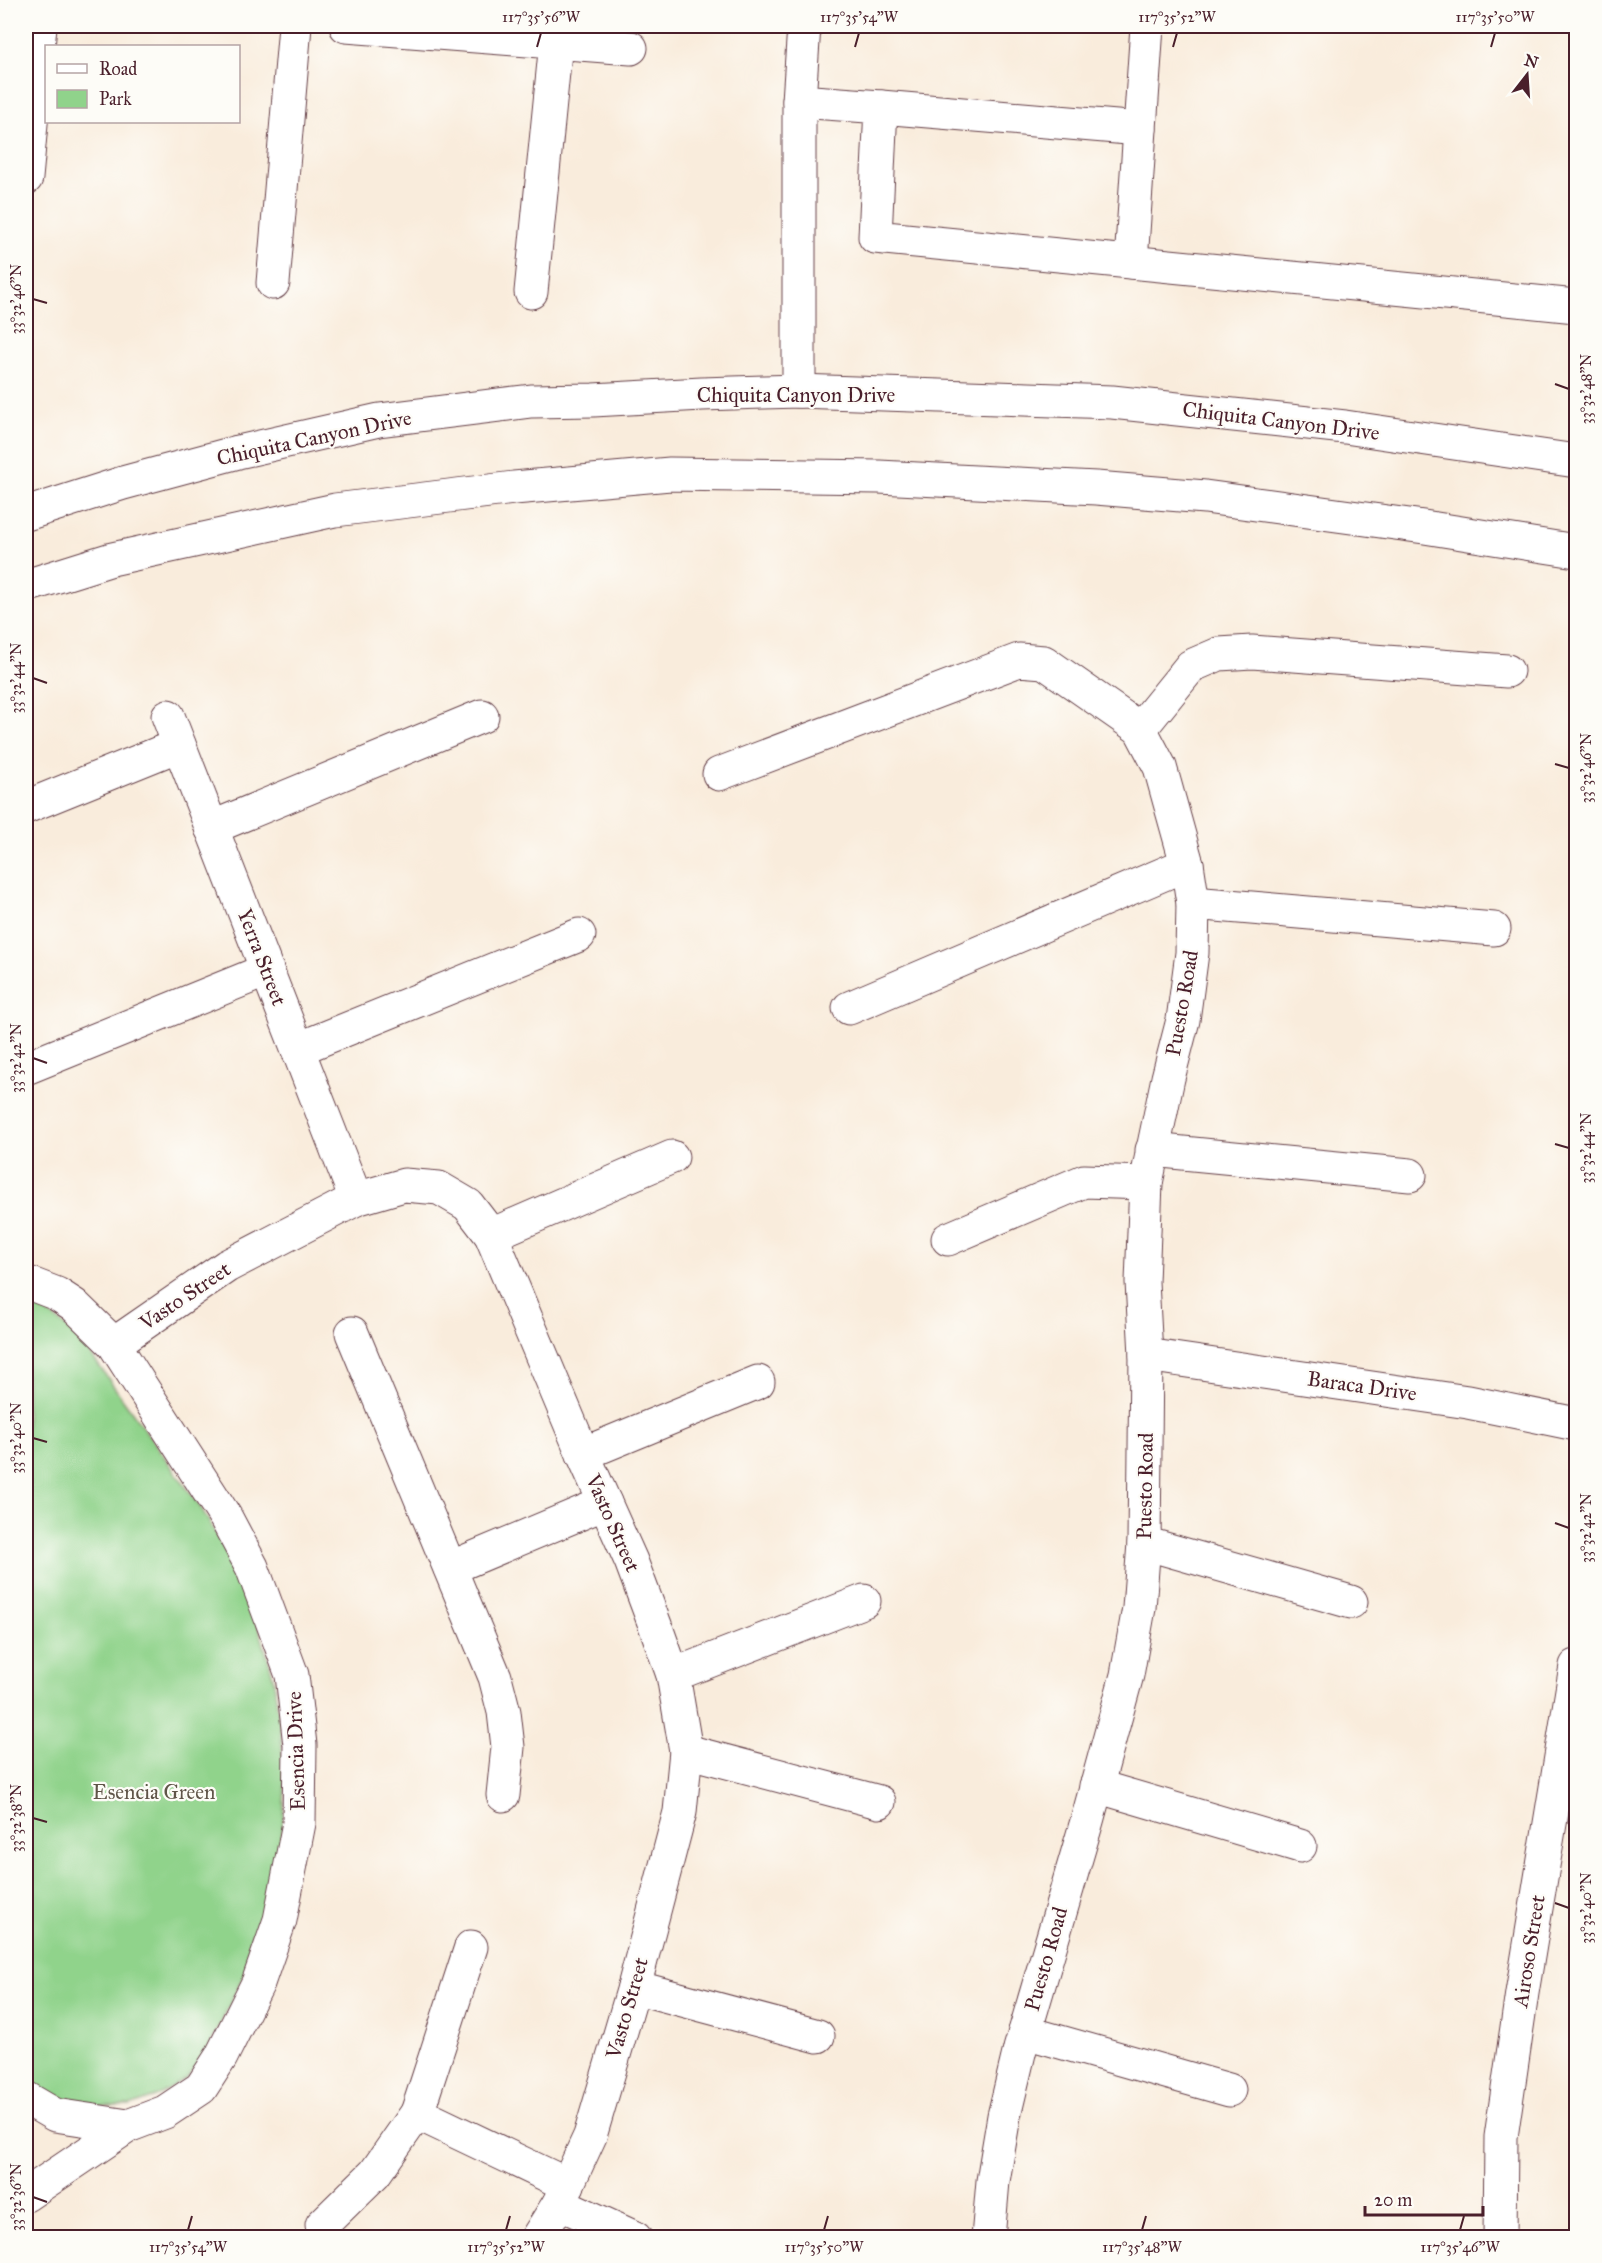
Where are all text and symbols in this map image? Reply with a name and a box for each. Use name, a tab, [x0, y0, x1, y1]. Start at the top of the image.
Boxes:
text: 117°35'56"W	[502, 8, 581, 26]
text: 117°35'54"W	[820, 8, 899, 26]
text: 117°35'52"W	[1138, 8, 1217, 26]
text: 117°35'50"W	[1456, 8, 1535, 26]
legend	[45, 45, 240, 123]
north arrow	[1497, 45, 1557, 105]
text: N	[1522, 50, 1541, 72]
text: Road	[99, 58, 137, 80]
text: Park	[99, 88, 132, 110]
text: 33°32'46"N	[7, 264, 25, 334]
text: 33°32'48"N	[1577, 353, 1595, 424]
street label: Chiquita Canyon Drive	[697, 382, 895, 408]
street label: Chiquita Canyon Drive	[1181, 396, 1381, 446]
street label: Chiquita Canyon Drive	[214, 405, 414, 471]
text: 33°32'44"N	[7, 642, 25, 713]
text: 33°32'46"N	[1577, 733, 1595, 803]
street label: Yerra Street	[232, 905, 293, 1010]
street label: Puesto Road	[1160, 948, 1204, 1058]
text: 33°32'42"N	[7, 1023, 25, 1093]
text: 33°32'44"N	[1577, 1112, 1595, 1183]
street label: Vasto Street	[134, 1256, 236, 1337]
street label: Baraca Drive	[1306, 1365, 1419, 1407]
text: 33°32'40"N	[7, 1402, 25, 1474]
street label: Puesto Road	[1131, 1432, 1159, 1540]
street label: Vasto Street	[579, 1469, 646, 1576]
text: 33°32'42"N	[1577, 1493, 1595, 1563]
street label: Esencia Drive	[281, 1691, 311, 1811]
park label: Esencia Green	[93, 1779, 215, 1805]
text: 33°32'38"N	[7, 1784, 25, 1852]
text: 33°32'40"N	[1577, 1872, 1595, 1944]
street label: Airoso Street	[1507, 1892, 1551, 2010]
street label: Puesto Road	[1019, 1904, 1073, 2014]
street label: Vasto Street	[600, 1954, 654, 2063]
text: 33°32'36"N	[7, 2163, 25, 2231]
scale bar	[1365, 2179, 1484, 2217]
text: 20 m	[1374, 2189, 1412, 2211]
text: 117°35'54"W	[149, 2238, 228, 2256]
text: 117°35'52"W	[467, 2238, 546, 2256]
text: 117°35'50"W	[785, 2238, 864, 2256]
text: 117°35'48"W	[1102, 2238, 1183, 2256]
text: 117°35'46"W	[1420, 2238, 1500, 2256]

